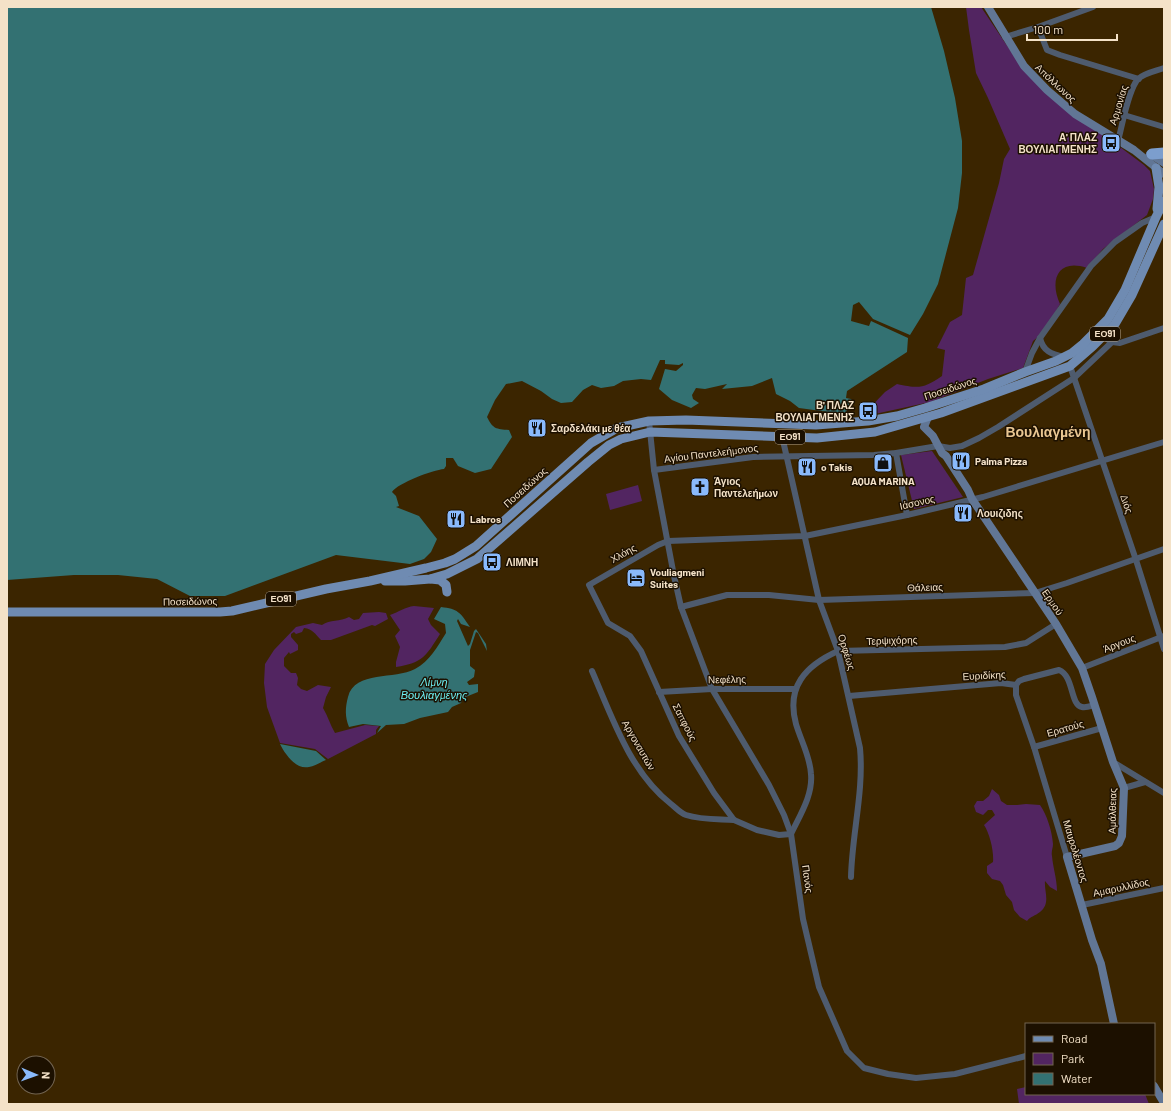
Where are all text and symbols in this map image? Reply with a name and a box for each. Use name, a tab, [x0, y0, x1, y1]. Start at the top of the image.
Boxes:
scale bar	[1027, 16, 1117, 42]
text: 100 m	[1033, 22, 1063, 36]
street label: Απόλλωνος	[1033, 61, 1079, 105]
street label: Αρμονίας	[1106, 83, 1130, 126]
place label: Α' ΠΛΑΖ ΒΟΥΛΙΑΓΜΕΝΗΣ	[1018, 131, 1097, 155]
bus stop icon: Α' ΠΛΑΖ ΒΟΥΛΙΑΓΜΕΝΗΣ	[1100, 132, 1122, 154]
road number: ΕΟ91	[1090, 327, 1120, 341]
street label: Ποσειδώνος	[922, 374, 978, 402]
place label: Β' ΠΛΑΖ ΒΟΥΛΙΑΓΜΕΝΗΣ	[775, 399, 854, 423]
bus stop icon: Β' ΠΛΑΖ ΒΟΥΛΙΑΓΜΕΝΗΣ	[857, 400, 879, 422]
restaurant icon: Σαρδελάκι με θέα	[526, 417, 548, 439]
place label: Σαρδελάκι με θέα	[551, 422, 631, 434]
district label: Βουλιαγμένη	[1005, 423, 1091, 440]
road number: ΕΟ91	[775, 430, 805, 444]
street label: Αγίου Παντελεήμονος	[663, 441, 759, 465]
restaurant icon: Palma Pizza	[950, 450, 972, 472]
shop icon: AQUA MARINA	[872, 452, 894, 474]
place label: Palma Pizza	[975, 455, 1027, 467]
restaurant icon: o Takis	[796, 456, 818, 478]
place label: o Takis	[821, 461, 852, 473]
street label: Ποσειδώνος	[501, 464, 549, 510]
place label: Άγιος Παντελεήμων	[714, 475, 779, 499]
place label: AQUA MARINA	[851, 475, 915, 487]
church icon: Άγιος Παντελεήμων	[689, 476, 711, 498]
street label: Ιάσονος	[898, 492, 936, 512]
street label: Διός	[1118, 493, 1136, 515]
restaurant icon: Λουιζιδης	[952, 502, 974, 524]
place label: Λουιζιδης	[977, 507, 1023, 520]
restaurant icon: Labros	[445, 508, 467, 530]
place label: Labros	[470, 513, 501, 525]
street label: Χλόης	[608, 541, 638, 565]
bus stop icon: ΛΙΜΝΗ	[481, 551, 503, 573]
place label: ΛΙΜΝΗ	[506, 556, 538, 568]
place label: Vouliagmeni Suites	[650, 566, 705, 590]
hotel icon: Vouliagmeni Suites	[625, 567, 647, 589]
street label: Θάλειας	[907, 580, 943, 594]
street label: Ερμού	[1040, 587, 1066, 617]
road number: ΕΟ91	[266, 592, 296, 606]
street label: Ποσειδώνος	[163, 595, 217, 607]
street label: Άργους	[1101, 631, 1137, 655]
street label: Ορφέως	[836, 633, 858, 672]
street label: Τερψιχόρης	[866, 633, 918, 647]
street label: Ευριδίκης	[962, 668, 1006, 682]
street label: Νεφέλης	[708, 673, 746, 685]
water label: Λίμνη Βουλιαγμένης	[401, 675, 468, 702]
street label: Σαπφούς	[670, 701, 700, 743]
street label: Ερατούς	[1045, 717, 1085, 739]
street label: Αργοναυτών	[620, 718, 658, 772]
street label: Αμάλθειας	[1106, 788, 1118, 834]
street label: Μαυρολέοντος	[1061, 818, 1091, 884]
street label: Πανός	[800, 864, 816, 894]
street label: Αμαρυλλίδος	[1092, 875, 1150, 899]
legend	[1025, 1023, 1155, 1095]
text: Road	[1061, 1031, 1088, 1045]
text: Park	[1061, 1051, 1085, 1065]
north arrow	[16, 1055, 56, 1095]
text: N	[40, 1071, 53, 1079]
text: Water	[1061, 1071, 1093, 1085]

